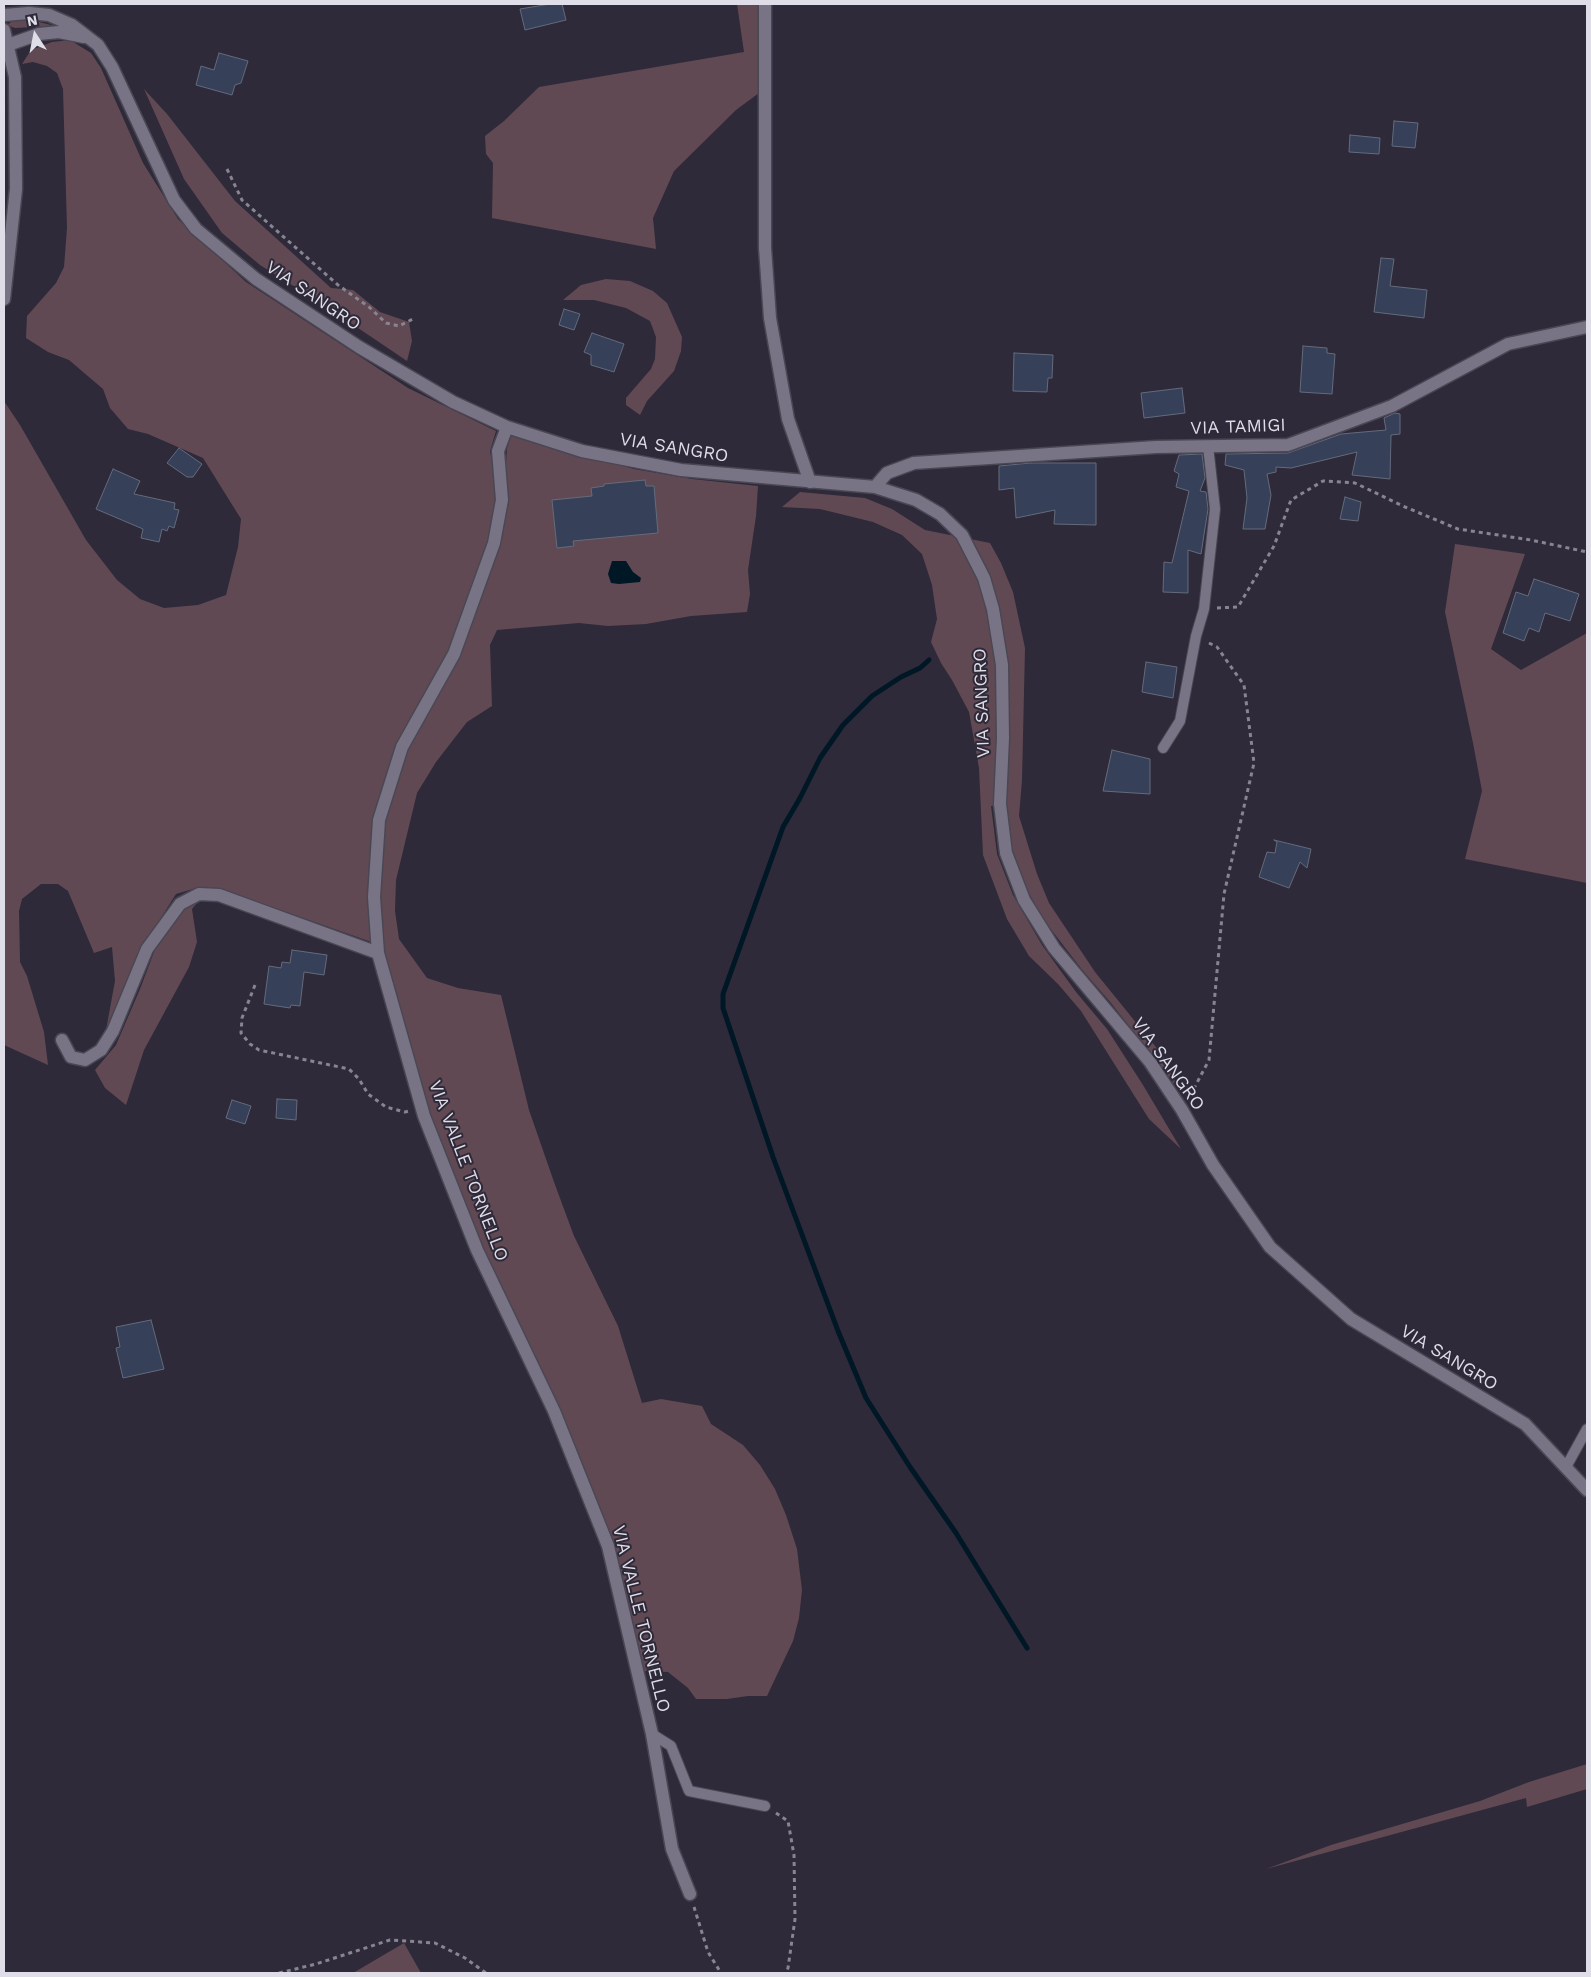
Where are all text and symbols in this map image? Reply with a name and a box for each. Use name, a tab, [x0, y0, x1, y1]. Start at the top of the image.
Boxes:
north arrow	[10, 10, 60, 60]
text: N	[26, 11, 39, 29]
street label: VIA SANGRO	[261, 256, 365, 336]
street label: VIA TAMIGI	[1190, 415, 1286, 439]
street label: VIA SANGRO	[618, 429, 730, 467]
street label: VIA SANGRO	[969, 648, 995, 758]
street label: VIA SANGRO	[1127, 1013, 1209, 1115]
street label: VIA VALLE TORNELLO	[424, 1078, 512, 1264]
street label: VIA SANGRO	[1396, 1320, 1502, 1396]
street label: VIA VALLE TORNELLO	[607, 1523, 675, 1715]

